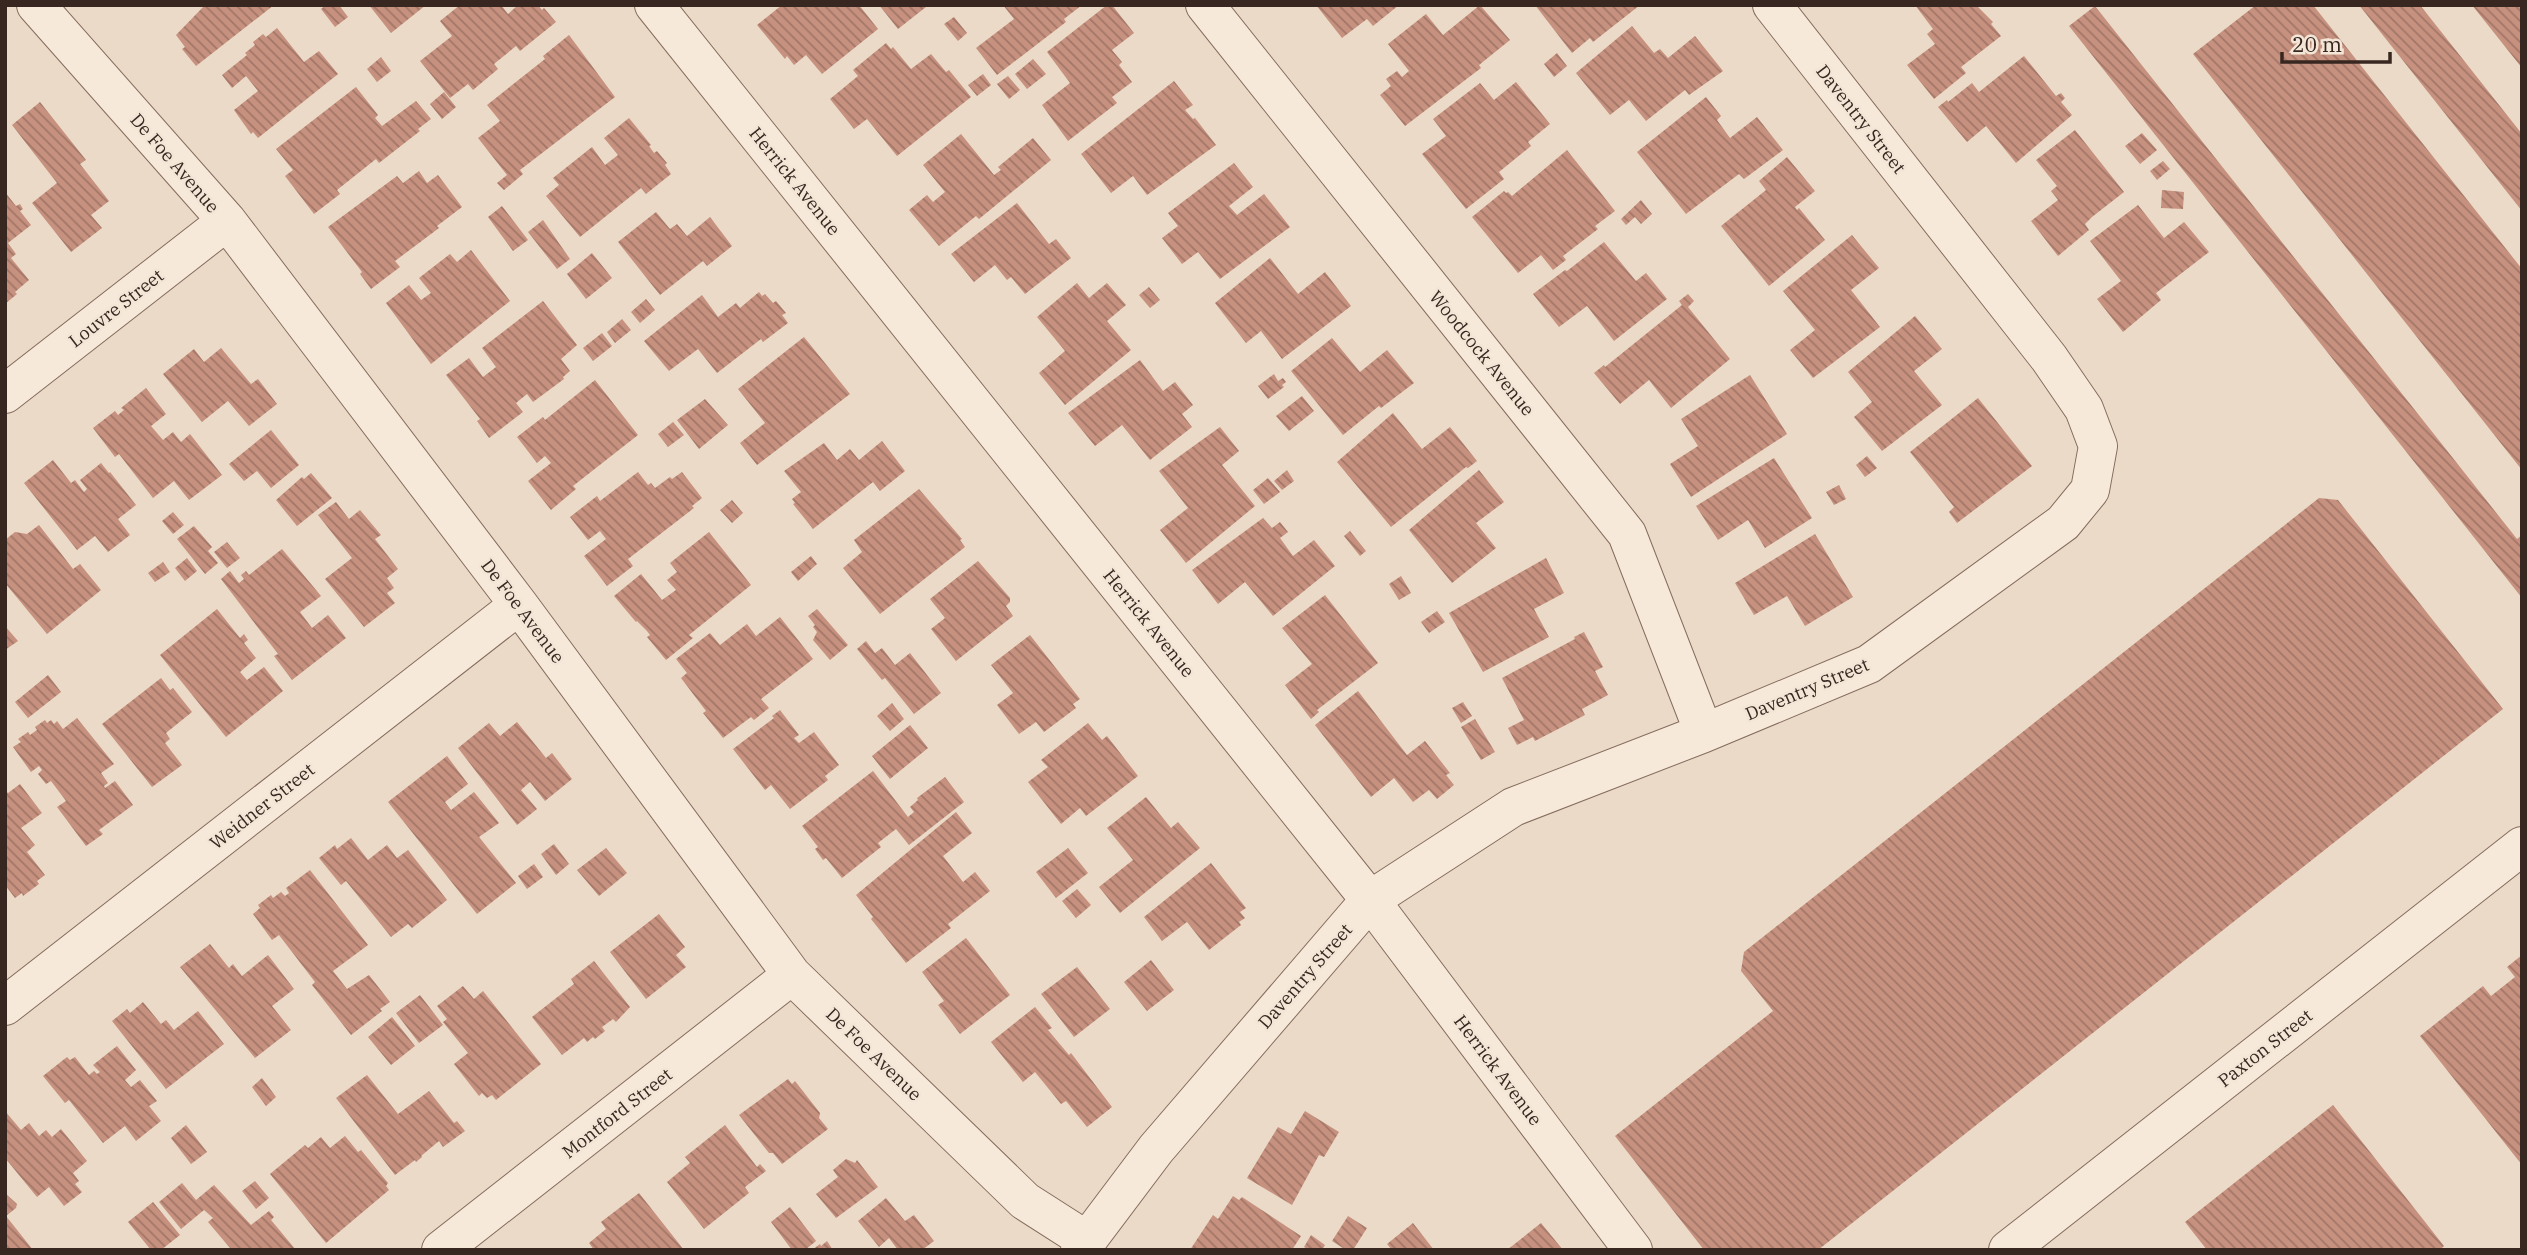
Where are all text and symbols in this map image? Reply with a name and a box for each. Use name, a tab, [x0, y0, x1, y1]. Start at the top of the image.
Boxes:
scale bar	[2282, 21, 2390, 65]
text: 20 m	[2292, 30, 2342, 58]
street label: Daventry Street	[1811, 60, 1911, 178]
street label: De Foe Avenue	[125, 108, 225, 218]
street label: Herrick Avenue	[744, 122, 846, 240]
street label: Louvre Street	[64, 264, 168, 352]
street label: Woodcock Avenue	[1424, 286, 1540, 420]
street label: De Foe Avenue	[476, 554, 570, 668]
street label: Herrick Avenue	[1098, 564, 1200, 682]
street label: Daventry Street	[1742, 653, 1872, 725]
street label: Weidner Street	[205, 758, 319, 854]
street label: Daventry Street	[1253, 919, 1357, 1033]
street label: De Foe Avenue	[821, 1002, 927, 1106]
street label: Paxton Street	[2213, 1004, 2317, 1092]
street label: Herrick Avenue	[1449, 1010, 1547, 1130]
street label: Montford Street	[557, 1063, 677, 1163]

